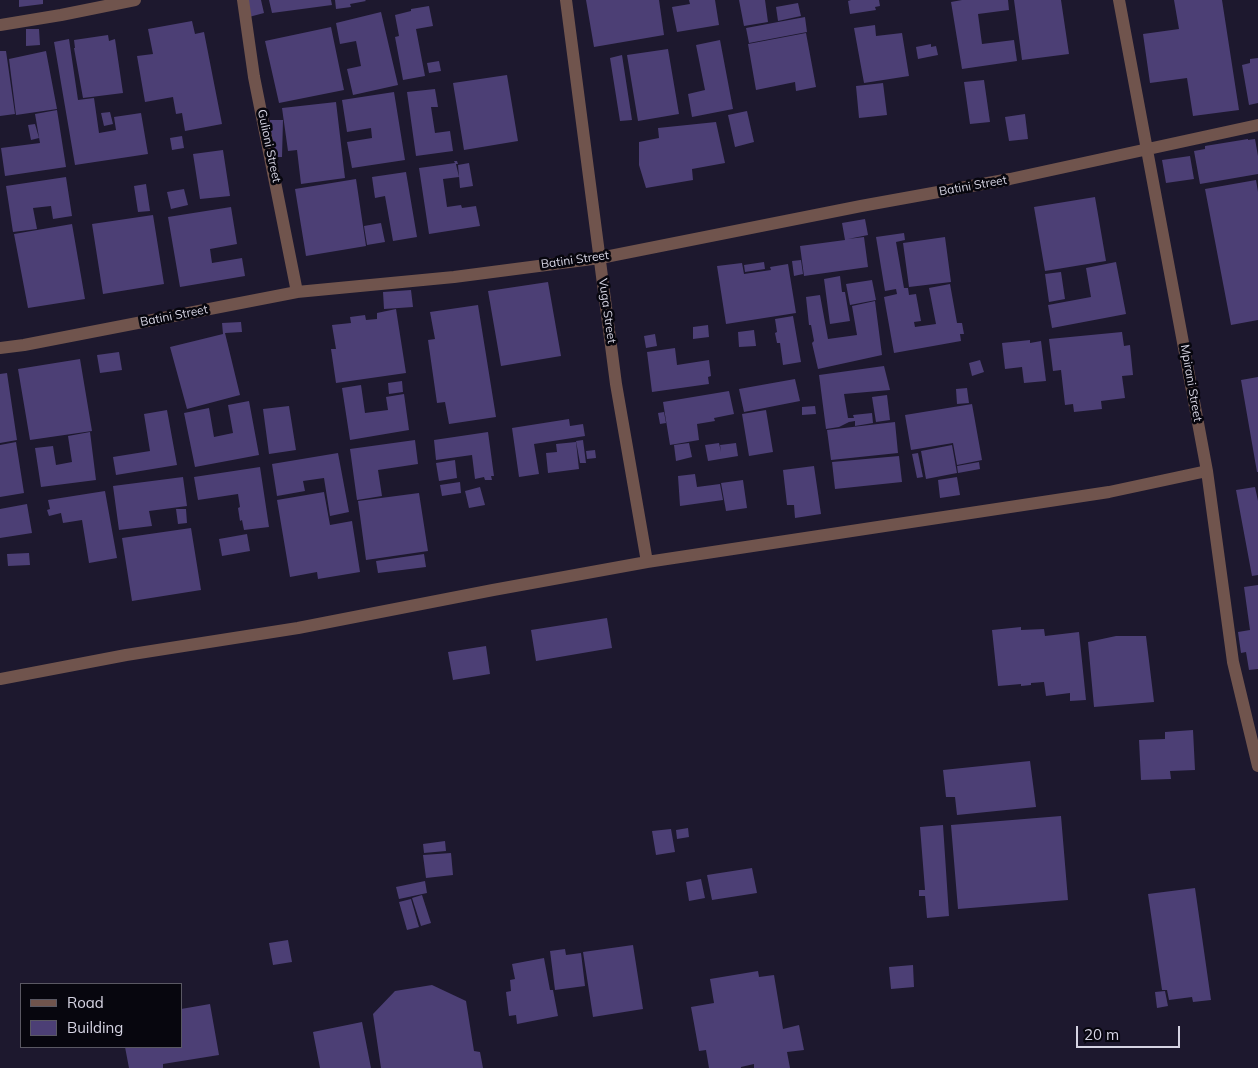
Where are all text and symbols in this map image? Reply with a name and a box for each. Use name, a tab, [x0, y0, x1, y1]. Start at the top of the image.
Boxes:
street label: Gulioni Street	[254, 108, 284, 184]
street label: Batini Street	[938, 173, 1008, 199]
street label: Batini Street	[540, 248, 610, 272]
street label: Vuga Street	[595, 278, 619, 344]
street label: Batini Street	[139, 302, 209, 330]
street label: Mpirani Street	[1177, 343, 1205, 423]
legend	[20, 983, 182, 1048]
text: Road	[67, 993, 104, 1012]
scale bar	[1078, 1016, 1182, 1048]
text: Building	[67, 1018, 123, 1037]
text: 20 m	[1084, 1025, 1119, 1044]

